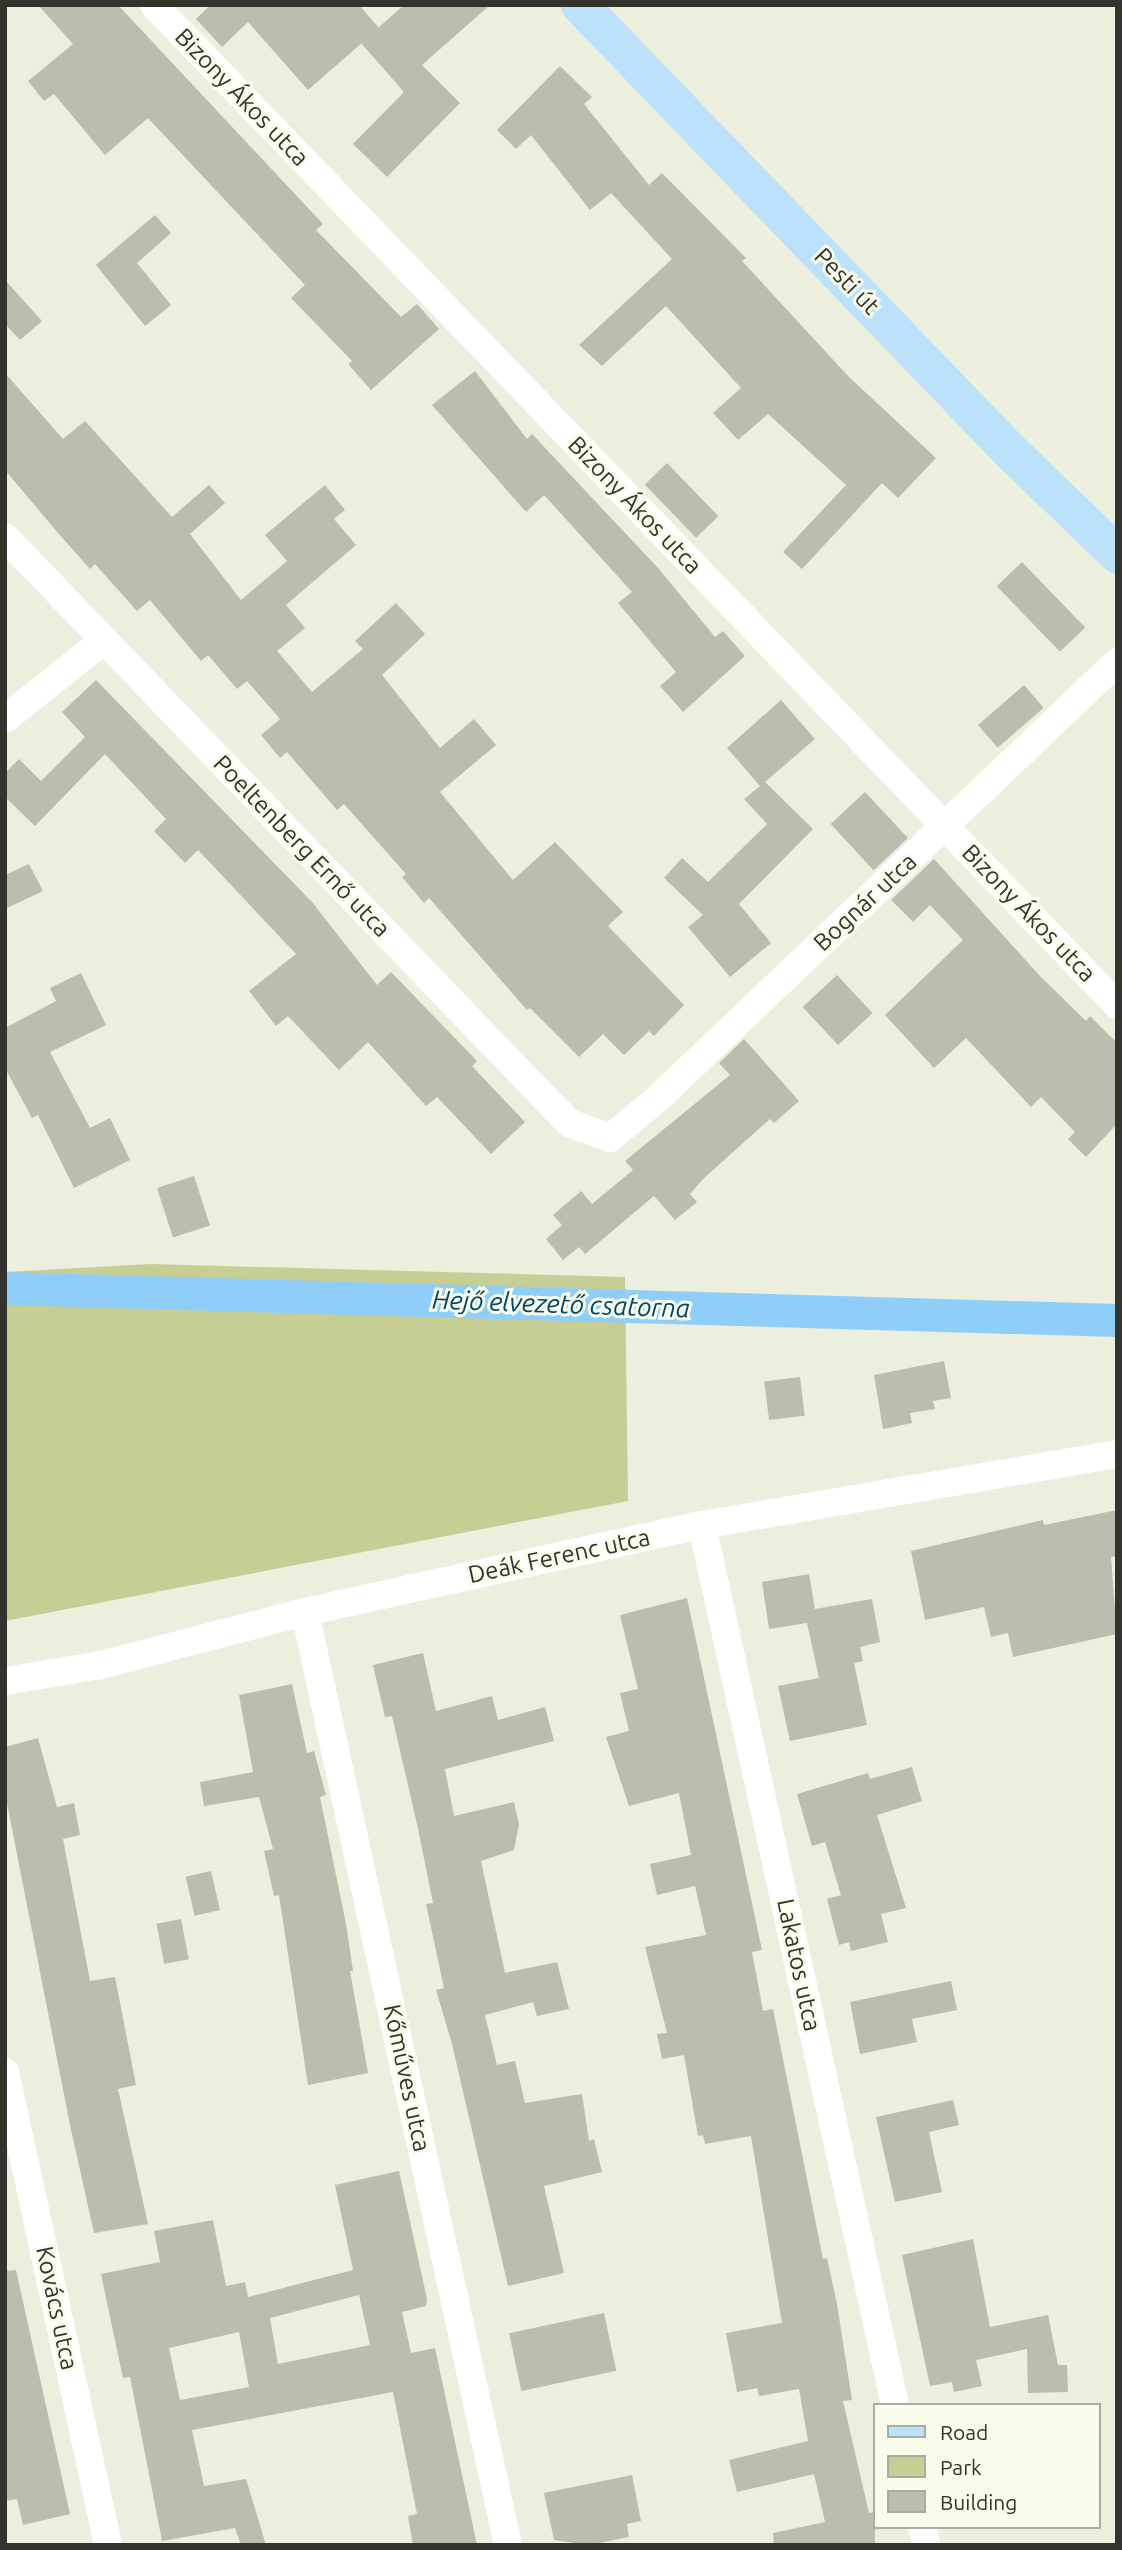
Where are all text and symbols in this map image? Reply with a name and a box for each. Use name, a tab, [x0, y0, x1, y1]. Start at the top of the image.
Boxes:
street label: Bizony Ákos utca	[169, 22, 315, 172]
street label: Pesti út	[808, 242, 886, 320]
street label: Bizony Ákos utca	[562, 430, 708, 580]
street label: Poeltenberg Ernő utca	[208, 749, 396, 943]
street label: Bizony Ákos utca	[956, 838, 1102, 988]
street label: Bognár utca	[808, 847, 922, 957]
water label: Hejő elvezető csatorna	[432, 1284, 690, 1324]
street label: Deák Ferenc utca	[465, 1523, 653, 1589]
street label: Lakatos utca	[771, 1896, 827, 2034]
street label: Kőműves utca	[377, 2002, 437, 2154]
street label: Kovács utca	[30, 2243, 84, 2373]
legend	[874, 2403, 1101, 2529]
text: Road	[940, 2420, 988, 2444]
text: Park	[940, 2455, 982, 2479]
text: Building	[940, 2490, 1017, 2514]

